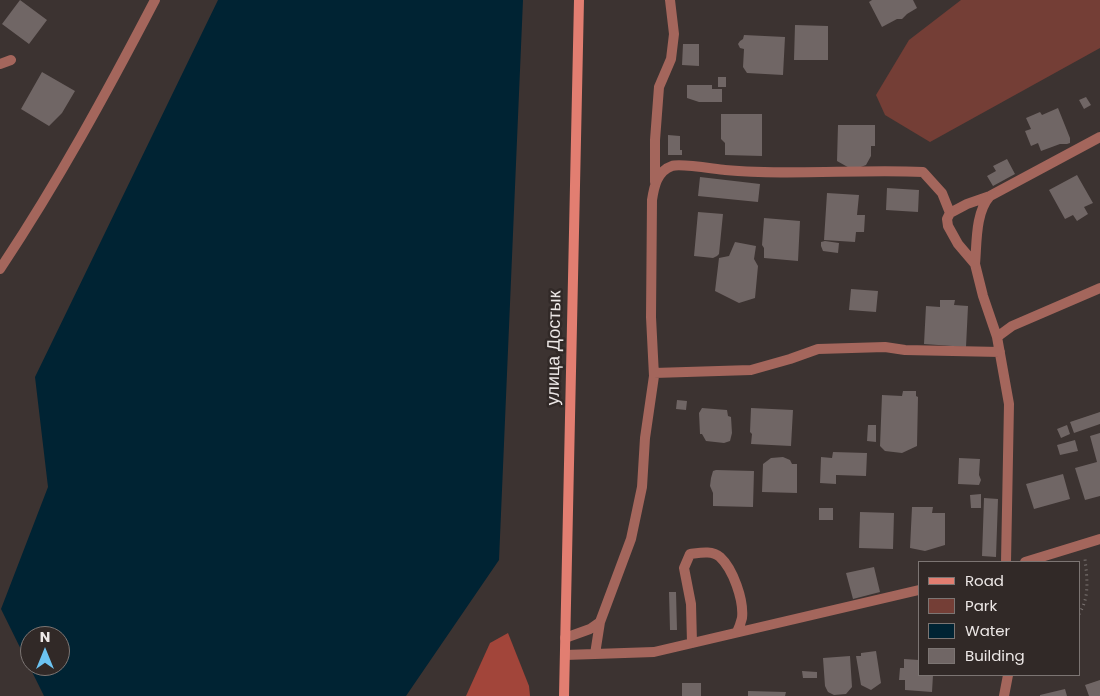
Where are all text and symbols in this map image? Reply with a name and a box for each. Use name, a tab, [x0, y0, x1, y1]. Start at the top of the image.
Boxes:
street label: улица Достык	[543, 290, 567, 406]
legend	[918, 561, 1080, 676]
text: Road	[965, 570, 1004, 591]
text: Park	[965, 595, 997, 616]
text: Water	[965, 620, 1010, 641]
north arrow	[20, 626, 70, 676]
text: N	[40, 627, 50, 647]
text: Building	[965, 645, 1025, 666]

